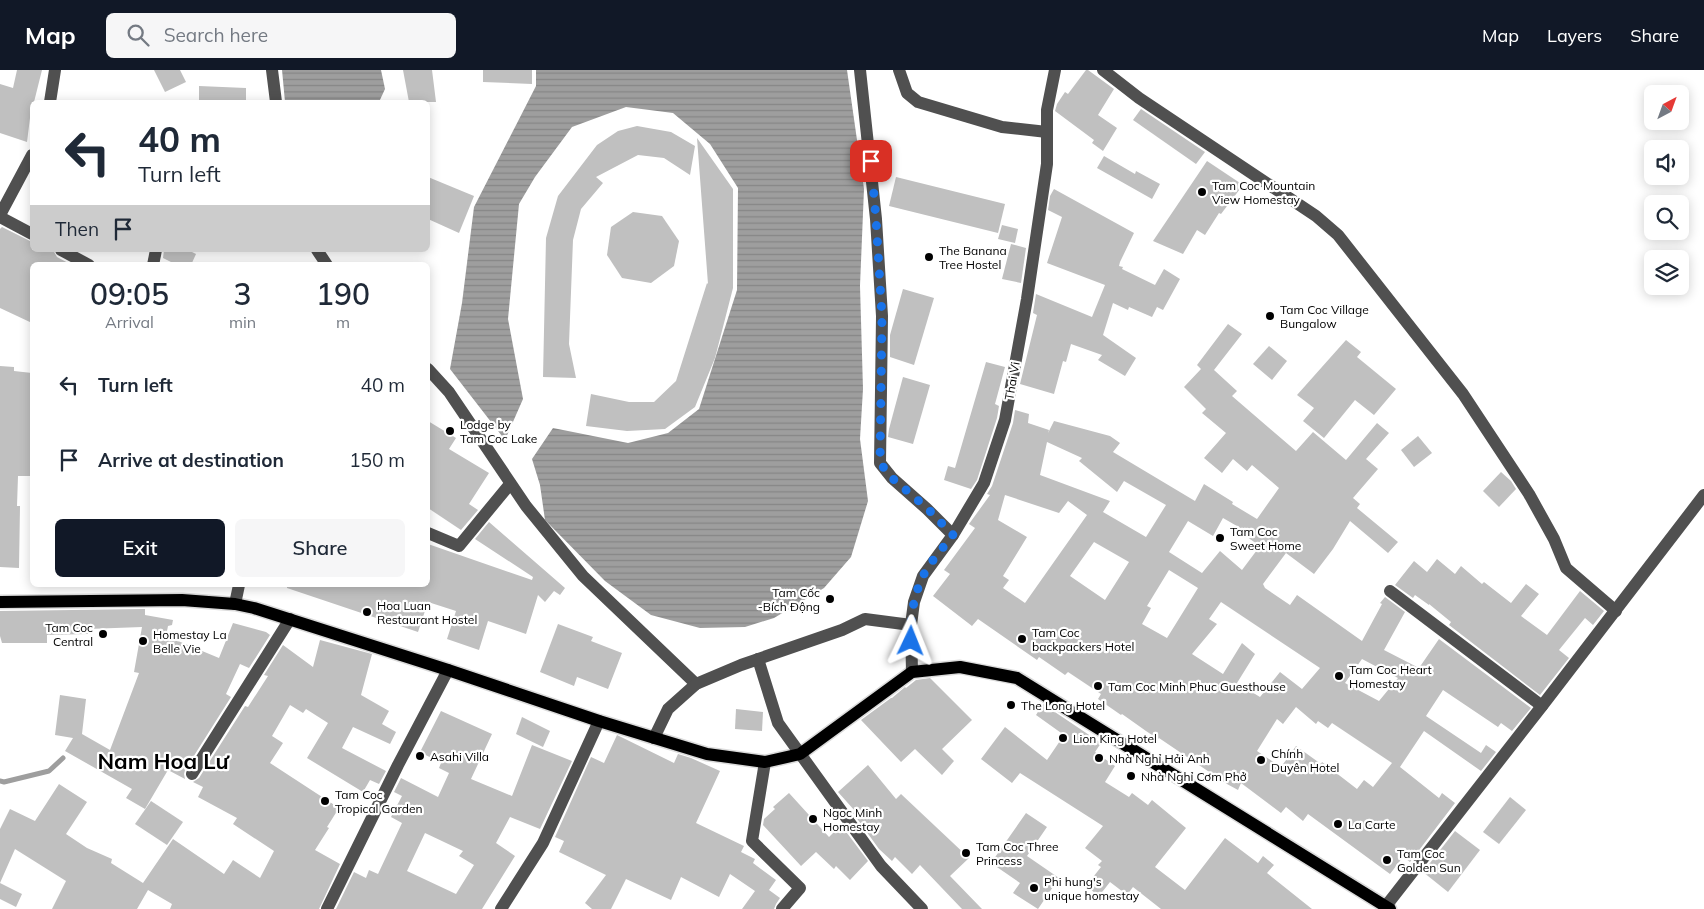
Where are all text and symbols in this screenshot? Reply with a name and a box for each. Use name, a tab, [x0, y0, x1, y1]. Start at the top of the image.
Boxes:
search box	[106, 13, 456, 58]
text: Map	[25, 20, 76, 50]
icon: search	[124, 21, 152, 49]
text: Search here	[164, 23, 268, 47]
text: Map	[1482, 24, 1519, 47]
text: Layers	[1547, 24, 1602, 47]
text: Share	[1630, 24, 1679, 47]
north arrow	[1644, 85, 1689, 130]
map controls	[1644, 85, 1689, 295]
text: 40 m	[138, 117, 221, 161]
icon: left	[55, 120, 120, 185]
pin	[850, 140, 892, 182]
button: sound	[1644, 140, 1689, 185]
icon: arrive	[857, 147, 885, 175]
text: Turn left	[138, 160, 221, 188]
place label: Tam Coc Mountain View Homestay	[1212, 178, 1315, 207]
marker: Tam Coc Mountain View Homestay	[1196, 186, 1208, 198]
button: search	[1644, 195, 1689, 240]
icon: arrive	[109, 215, 137, 243]
text: Then	[55, 217, 99, 241]
place label: The Banana Tree Hostel	[939, 243, 1007, 272]
button: layers	[1644, 250, 1689, 295]
marker: The Banana Tree Hostel	[923, 251, 935, 263]
text: 09:05	[90, 275, 169, 313]
text: 3	[234, 275, 252, 313]
text: 190	[316, 275, 370, 313]
place label: Tam Coc Village Bungalow	[1280, 302, 1369, 331]
marker: Tam Coc Village Bungalow	[1264, 310, 1276, 322]
text: Arrival	[105, 312, 154, 332]
text: min	[229, 312, 256, 332]
text: m	[336, 312, 350, 332]
street label: Thai Vi	[1001, 361, 1023, 401]
icon: left	[55, 371, 83, 399]
text: Turn left	[98, 373, 173, 397]
text: 40 m	[361, 373, 405, 397]
place label: Lodge by Tam Coc Lake	[460, 417, 537, 446]
marker: Lodge by Tam Coc Lake	[444, 425, 456, 437]
icon: arrive	[55, 446, 83, 474]
text: Arrive at destination	[98, 448, 284, 472]
text: 150 m	[349, 448, 405, 472]
button: Exit	[55, 519, 225, 577]
button: Share	[235, 519, 405, 577]
place label: Tam Coc Sweet Home	[1230, 524, 1301, 553]
marker: Tam Coc Sweet Home	[1214, 532, 1226, 544]
place label: Tam Cốc -Bích Động	[758, 585, 820, 614]
marker: Tam Cốc -Bích Động	[824, 593, 836, 605]
place label: Hoa Luan Restaurant Hostel	[377, 598, 477, 627]
marker: Hoa Luan Restaurant Hostel	[361, 606, 373, 618]
position arrow	[884, 614, 936, 666]
place label: Tam Coc Central	[45, 620, 93, 649]
place label: Tam Coc backpackers Hotel	[1032, 625, 1134, 654]
place label: Homestay La Belle Vie	[153, 627, 227, 656]
marker: Tam Coc Central	[97, 628, 109, 640]
marker: Tam Coc backpackers Hotel	[1016, 633, 1028, 645]
marker: Homestay La Belle Vie	[137, 635, 149, 647]
place label: Tam Coc Heart Homestay	[1349, 662, 1432, 691]
marker: Tam Coc Heart Homestay	[1333, 670, 1345, 682]
place label: Tam Coc Minh Phuc Guesthouse	[1108, 679, 1286, 694]
marker: Tam Coc Minh Phuc Guesthouse	[1092, 680, 1104, 692]
place label: The Long Hotel	[1021, 698, 1105, 713]
marker: The Long Hotel	[1005, 699, 1017, 711]
place label: Lion King Hotel	[1073, 731, 1157, 746]
marker: Lion King Hotel	[1057, 732, 1069, 744]
place label: Chính Duyên Hotel	[1271, 746, 1339, 775]
district label: Nam Hoa Lư	[98, 747, 230, 775]
place label: Asahi Villa	[430, 749, 489, 764]
marker: Asahi Villa	[414, 750, 426, 762]
place label: Nhà Nghỉ Hải Anh	[1109, 751, 1210, 766]
marker: Nhà Nghỉ Hải Anh	[1093, 752, 1105, 764]
marker: Chính Duyên Hotel	[1255, 754, 1267, 766]
place label: Nhà Nghỉ Cơm Phở	[1141, 769, 1247, 784]
marker: Nhà Nghỉ Cơm Phở	[1125, 770, 1137, 782]
place label: Tam Coc Tropical Garden	[335, 787, 423, 816]
marker: Tam Coc Tropical Garden	[319, 795, 331, 807]
place label: Ngoc Minh Homestay	[823, 805, 882, 834]
marker: Ngoc Minh Homestay	[807, 813, 819, 825]
place label: La Carte	[1348, 817, 1395, 832]
marker: La Carte	[1332, 818, 1344, 830]
place label: Tam Coc Three Princess	[976, 839, 1059, 868]
place label: Tam Coc Golden Sun	[1397, 846, 1461, 875]
marker: Tam Coc Three Princess	[960, 847, 972, 859]
marker: Tam Coc Golden Sun	[1381, 854, 1393, 866]
place label: Phi hung's unique homestay	[1044, 874, 1140, 903]
marker: Phi hung's unique homestay	[1028, 882, 1040, 894]

